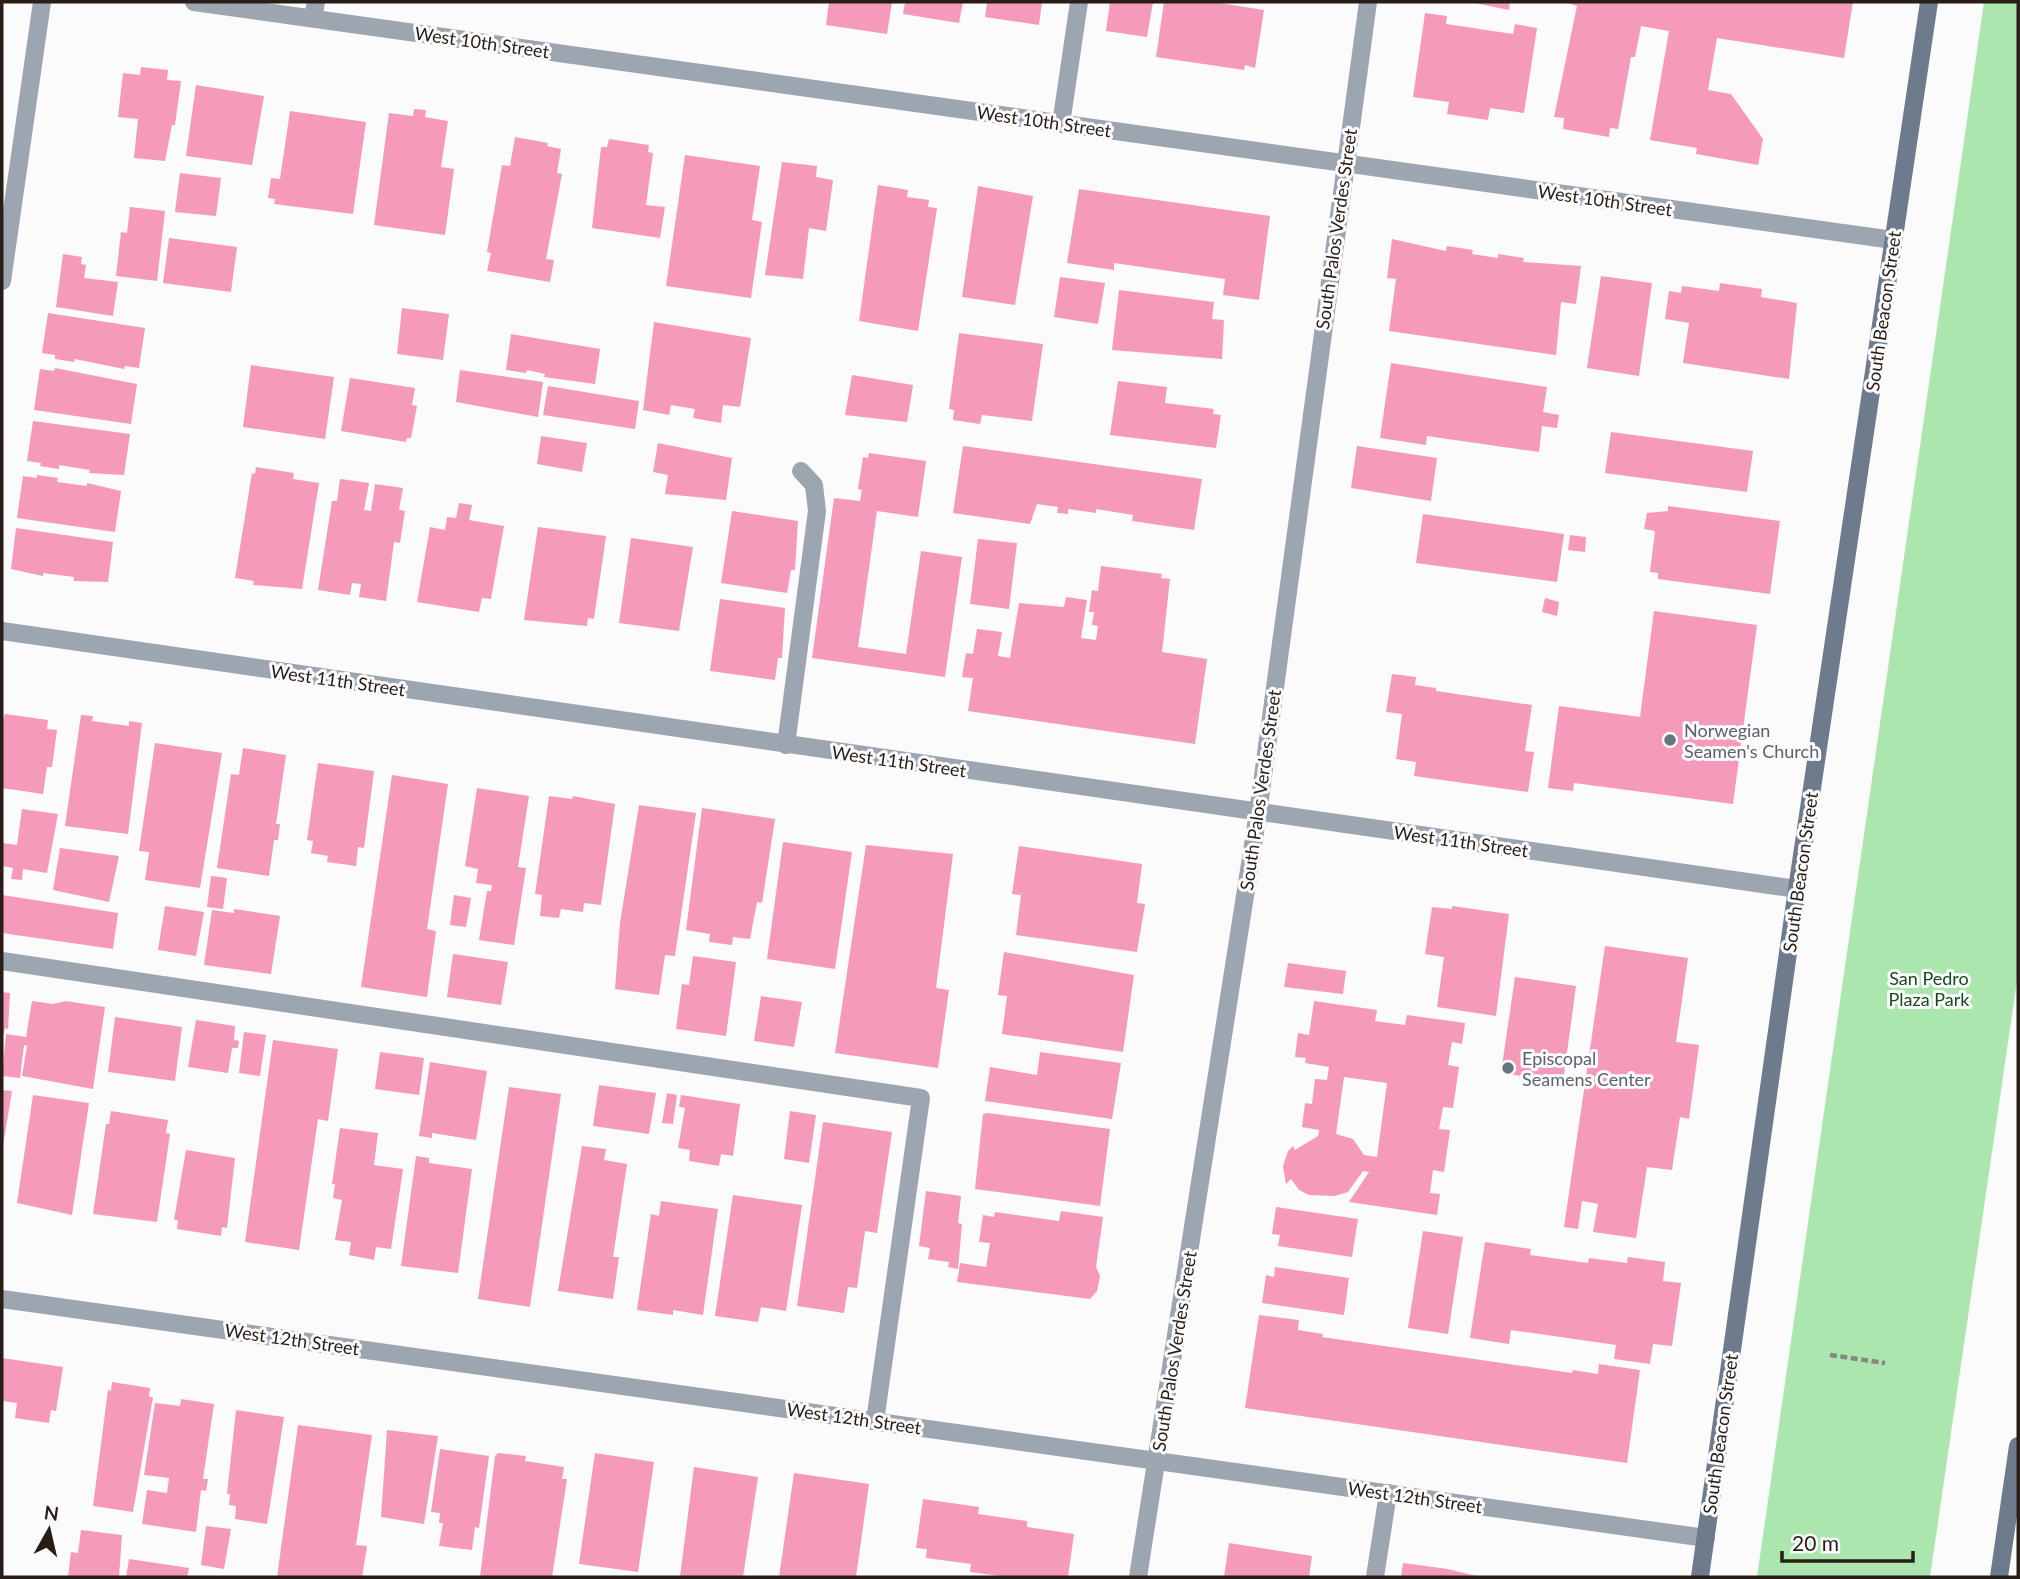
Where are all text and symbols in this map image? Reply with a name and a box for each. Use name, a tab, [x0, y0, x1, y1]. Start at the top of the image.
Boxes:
street label: West 10th Street	[413, 22, 551, 62]
street label: West 10th Street	[975, 101, 1113, 141]
street label: South Palos Verdes Street	[1311, 127, 1361, 331]
street label: West 10th Street	[1536, 180, 1674, 220]
street label: South Beacon Street	[1861, 229, 1905, 393]
street label: West 11th Street	[269, 660, 407, 700]
street label: South Palos Verdes Street	[1235, 688, 1285, 892]
place label: Norwegian Seamen's Church	[1684, 719, 1819, 762]
marker: Norwegian Seamen's Church	[1662, 732, 1678, 748]
street label: West 11th Street	[830, 741, 968, 781]
street label: South Beacon Street	[1778, 790, 1822, 954]
street label: West 11th Street	[1392, 821, 1530, 861]
park label: San Pedro Plaza Park	[1889, 967, 1970, 1010]
place label: Episcopal Seamens Center	[1522, 1047, 1651, 1090]
marker: Episcopal Seamens Center	[1500, 1060, 1516, 1076]
street label: South Palos Verdes Street	[1147, 1249, 1201, 1453]
street label: West 12th Street	[223, 1319, 361, 1359]
street label: South Beacon Street	[1698, 1352, 1742, 1516]
street label: West 12th Street	[785, 1398, 923, 1438]
street label: West 12th Street	[1346, 1477, 1484, 1517]
north arrow	[14, 1495, 84, 1565]
text: N	[43, 1500, 60, 1525]
scale bar	[1782, 1520, 1913, 1564]
text: 20 m	[1792, 1530, 1839, 1555]

